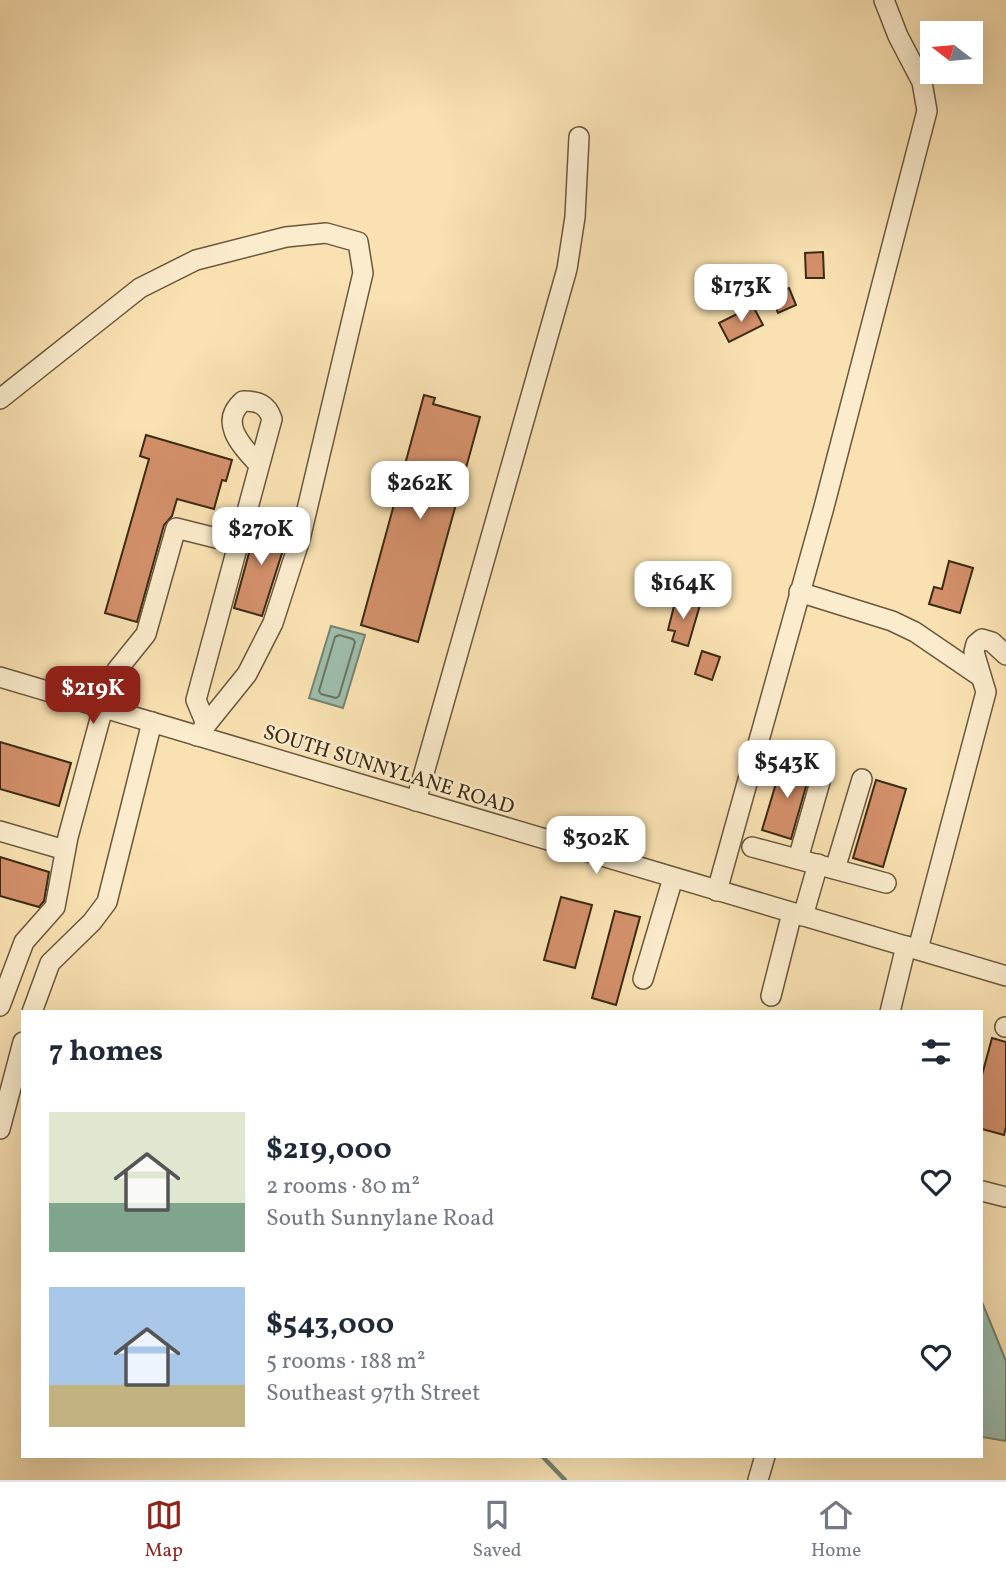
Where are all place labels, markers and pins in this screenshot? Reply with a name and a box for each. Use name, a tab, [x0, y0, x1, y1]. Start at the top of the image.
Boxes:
pin: $173K	[692, 264, 790, 324]
pin: $262K	[371, 462, 469, 521]
pin: $270K	[212, 508, 310, 567]
pin: $164K	[634, 562, 732, 621]
pin: $219K	[44, 666, 142, 726]
pin: $543K	[738, 740, 836, 800]
pin: $302K	[547, 816, 645, 876]

